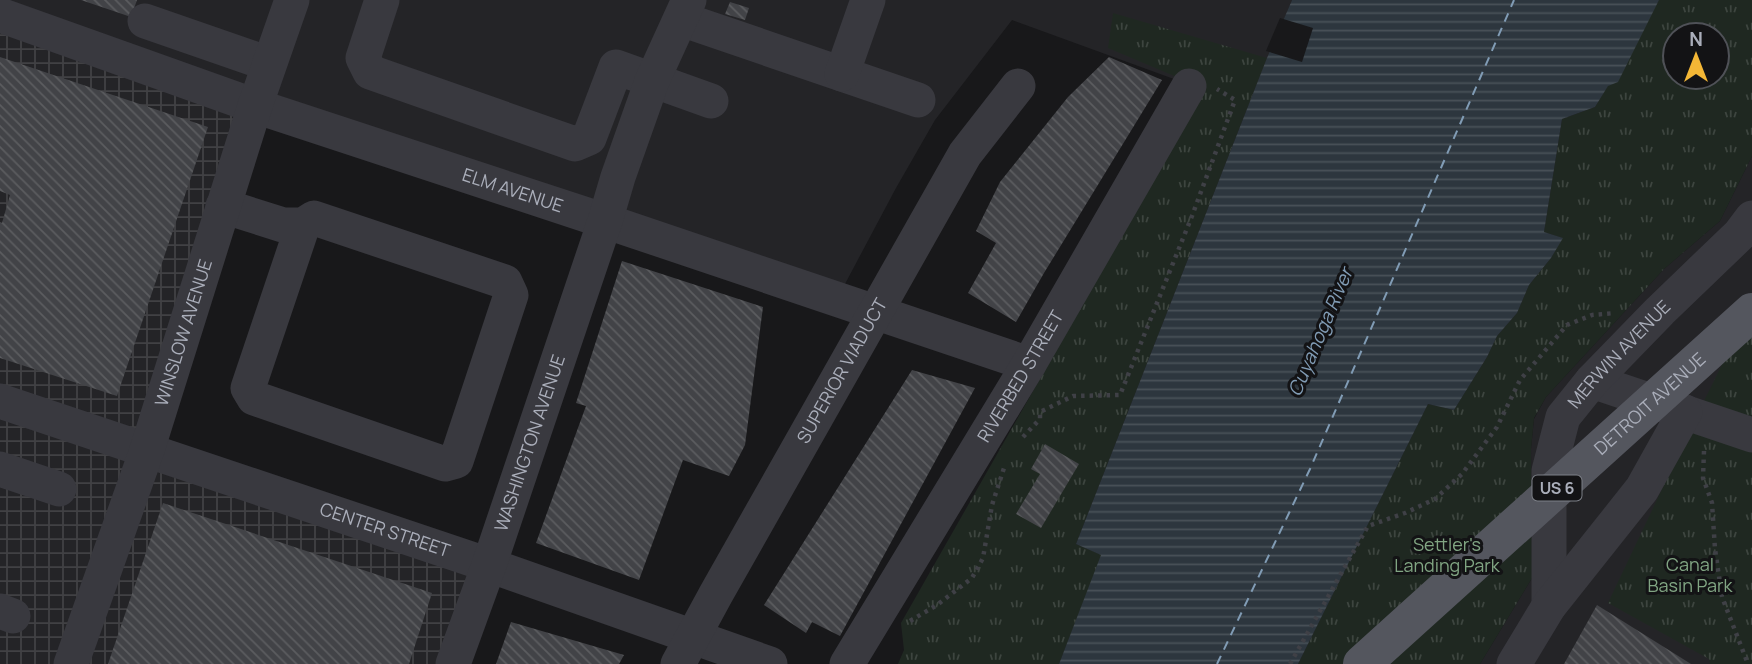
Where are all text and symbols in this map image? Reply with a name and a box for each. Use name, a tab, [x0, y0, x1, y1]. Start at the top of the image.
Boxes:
north arrow	[1661, 21, 1731, 91]
text: N	[1689, 26, 1703, 52]
street label: ELM AVENUE	[460, 162, 567, 217]
street label: WINSLOW AVENUE	[149, 256, 217, 409]
water label: Cuyahoga River	[1281, 262, 1360, 400]
street label: SUPERIOR VIADUCT	[791, 293, 892, 447]
street label: MERWIN AVENUE	[1562, 294, 1675, 413]
street label: RIVERBED STREET	[971, 305, 1069, 446]
street label: DETROIT AVENUE	[1589, 347, 1710, 460]
street label: WASHINGTON AVENUE	[488, 351, 570, 534]
road number: US 6	[1532, 475, 1582, 500]
street label: CENTER STREET	[317, 496, 454, 562]
park label: Settler's Landing Park	[1394, 532, 1501, 577]
park label: Canal Basin Park	[1648, 552, 1733, 597]

